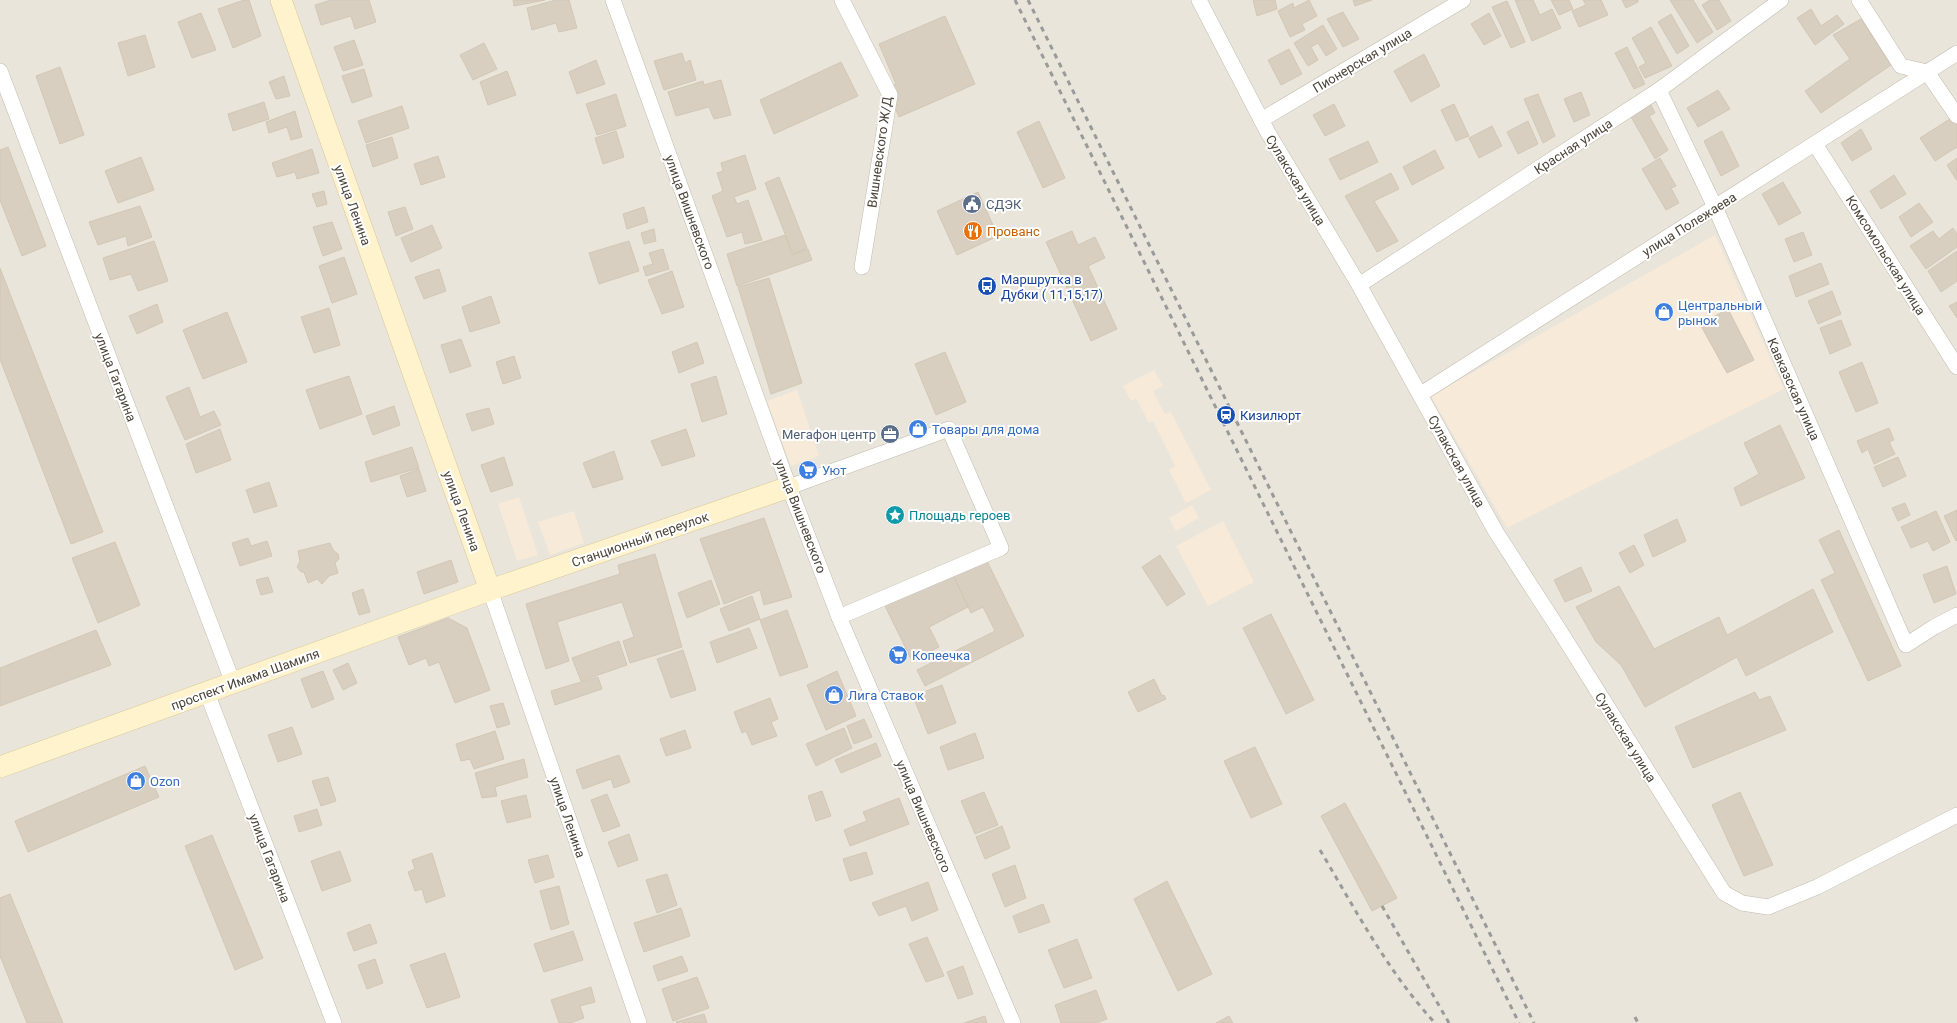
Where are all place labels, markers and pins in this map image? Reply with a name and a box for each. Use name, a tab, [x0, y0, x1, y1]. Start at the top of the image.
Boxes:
public building icon: СДЭК	[961, 193, 983, 215]
place label: СДЭК	[986, 197, 1022, 212]
restaurant icon: Прованс	[962, 220, 984, 242]
place label: Прованс	[987, 224, 1040, 239]
place label: Маршрутка в Дубки ( 11,15,17)	[1001, 272, 1103, 302]
bus stop icon: Маршрутка в Дубки ( 11,15,17)	[976, 275, 998, 297]
place label: Центральный рынок	[1678, 298, 1762, 328]
shop icon: Центральный рынок	[1653, 301, 1675, 323]
station icon: Кизилюрт	[1215, 404, 1237, 426]
place label: Кизилюрт	[1240, 408, 1301, 423]
shop icon: Товары для дома	[907, 418, 929, 440]
place label: Товары для дома	[932, 422, 1039, 437]
office icon: Мегафон центр	[879, 423, 901, 445]
place label: Мегафон центр	[782, 427, 876, 442]
supermarket icon: Уют	[797, 459, 819, 481]
place label: Уют	[822, 463, 846, 478]
place icon: Площадь героев	[884, 504, 906, 526]
place label: Площадь героев	[909, 508, 1010, 523]
supermarket icon: Копеечка	[887, 644, 909, 666]
place label: Копеечка	[912, 648, 970, 663]
shop icon: Лига Ставок	[823, 684, 845, 706]
place label: Лига Ставок	[848, 688, 924, 703]
shop icon: Ozon	[125, 770, 147, 792]
place label: Ozon	[150, 774, 180, 789]

